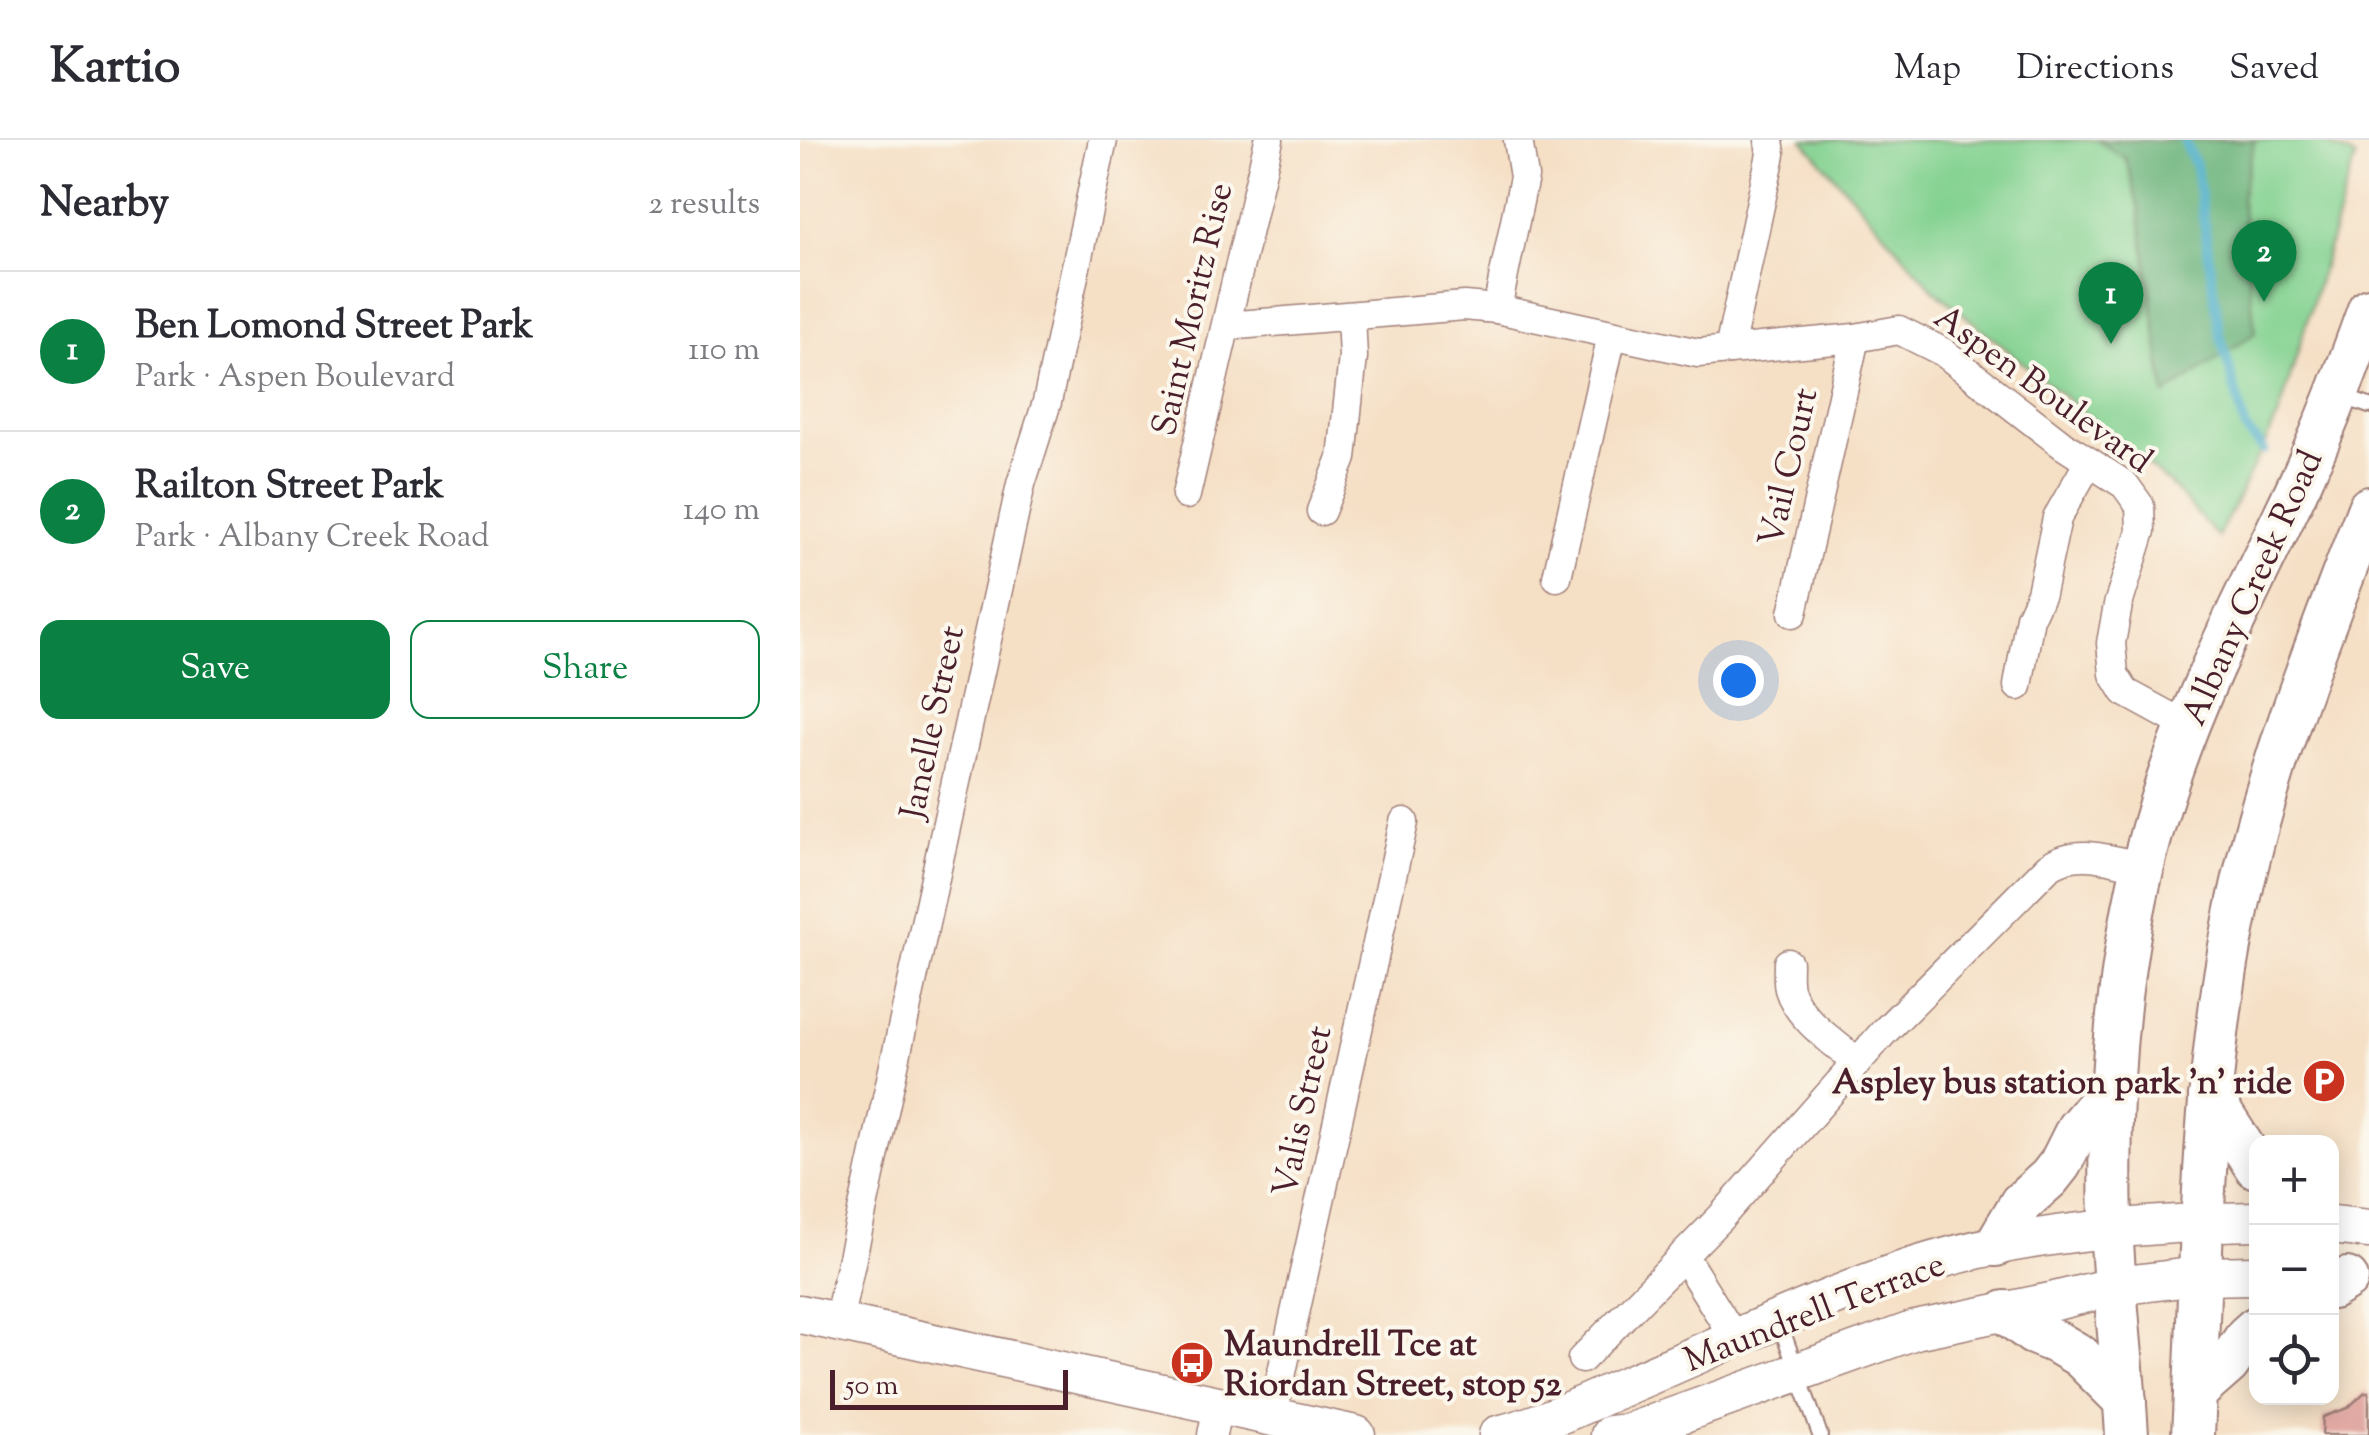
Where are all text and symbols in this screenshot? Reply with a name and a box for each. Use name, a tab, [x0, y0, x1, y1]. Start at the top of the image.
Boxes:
text: Kartio	[50, 35, 180, 104]
text: Map	[1894, 44, 1961, 95]
text: Directions	[2016, 44, 2174, 95]
text: Saved	[2229, 44, 2319, 95]
text: Nearby	[40, 175, 169, 235]
street label: Saint Moritz Rise	[1141, 178, 1248, 441]
text: 2 results	[648, 182, 760, 228]
pin: 2	[2232, 220, 2296, 302]
pin: 1	[2078, 261, 2144, 344]
street label: Aspen Boulevard	[1922, 294, 2162, 488]
text: Ben Lomond Street Park	[135, 301, 533, 355]
text: 1	[67, 328, 78, 374]
text: 110 m	[688, 328, 760, 374]
text: Park · Aspen Boulevard	[135, 355, 455, 401]
street label: Vail Court	[1747, 384, 1833, 552]
street label: Albany Creek Road	[2171, 442, 2338, 734]
text: Railton Street Park	[135, 461, 444, 515]
text: 2	[65, 488, 80, 534]
text: 140 m	[683, 488, 760, 534]
text: Park · Albany Creek Road	[135, 515, 489, 561]
button: Save	[40, 620, 390, 719]
button: Share	[410, 620, 760, 719]
street label: Janelle Street	[889, 622, 980, 826]
your location	[1713, 655, 1764, 706]
street label: Valis Street	[1261, 1021, 1347, 1202]
parking icon: Aspley bus station park 'n' ride	[2301, 1058, 2347, 1104]
place label: Aspley bus station park 'n' ride	[1832, 1059, 2292, 1110]
map controls	[2249, 1135, 2339, 1405]
button: +	[2249, 1135, 2339, 1225]
button: −	[2249, 1225, 2339, 1315]
street label: Maundrell Terrace	[1677, 1241, 1953, 1388]
button: locate	[2249, 1315, 2339, 1405]
place label: Maundrell Tce at Riordan Street, stop 52	[1224, 1321, 1562, 1412]
bus stop icon: Maundrell Tce at Riordan Street, stop 52	[1169, 1340, 1215, 1386]
scale bar	[830, 1365, 1068, 1410]
text: 50 m	[845, 1367, 899, 1407]

